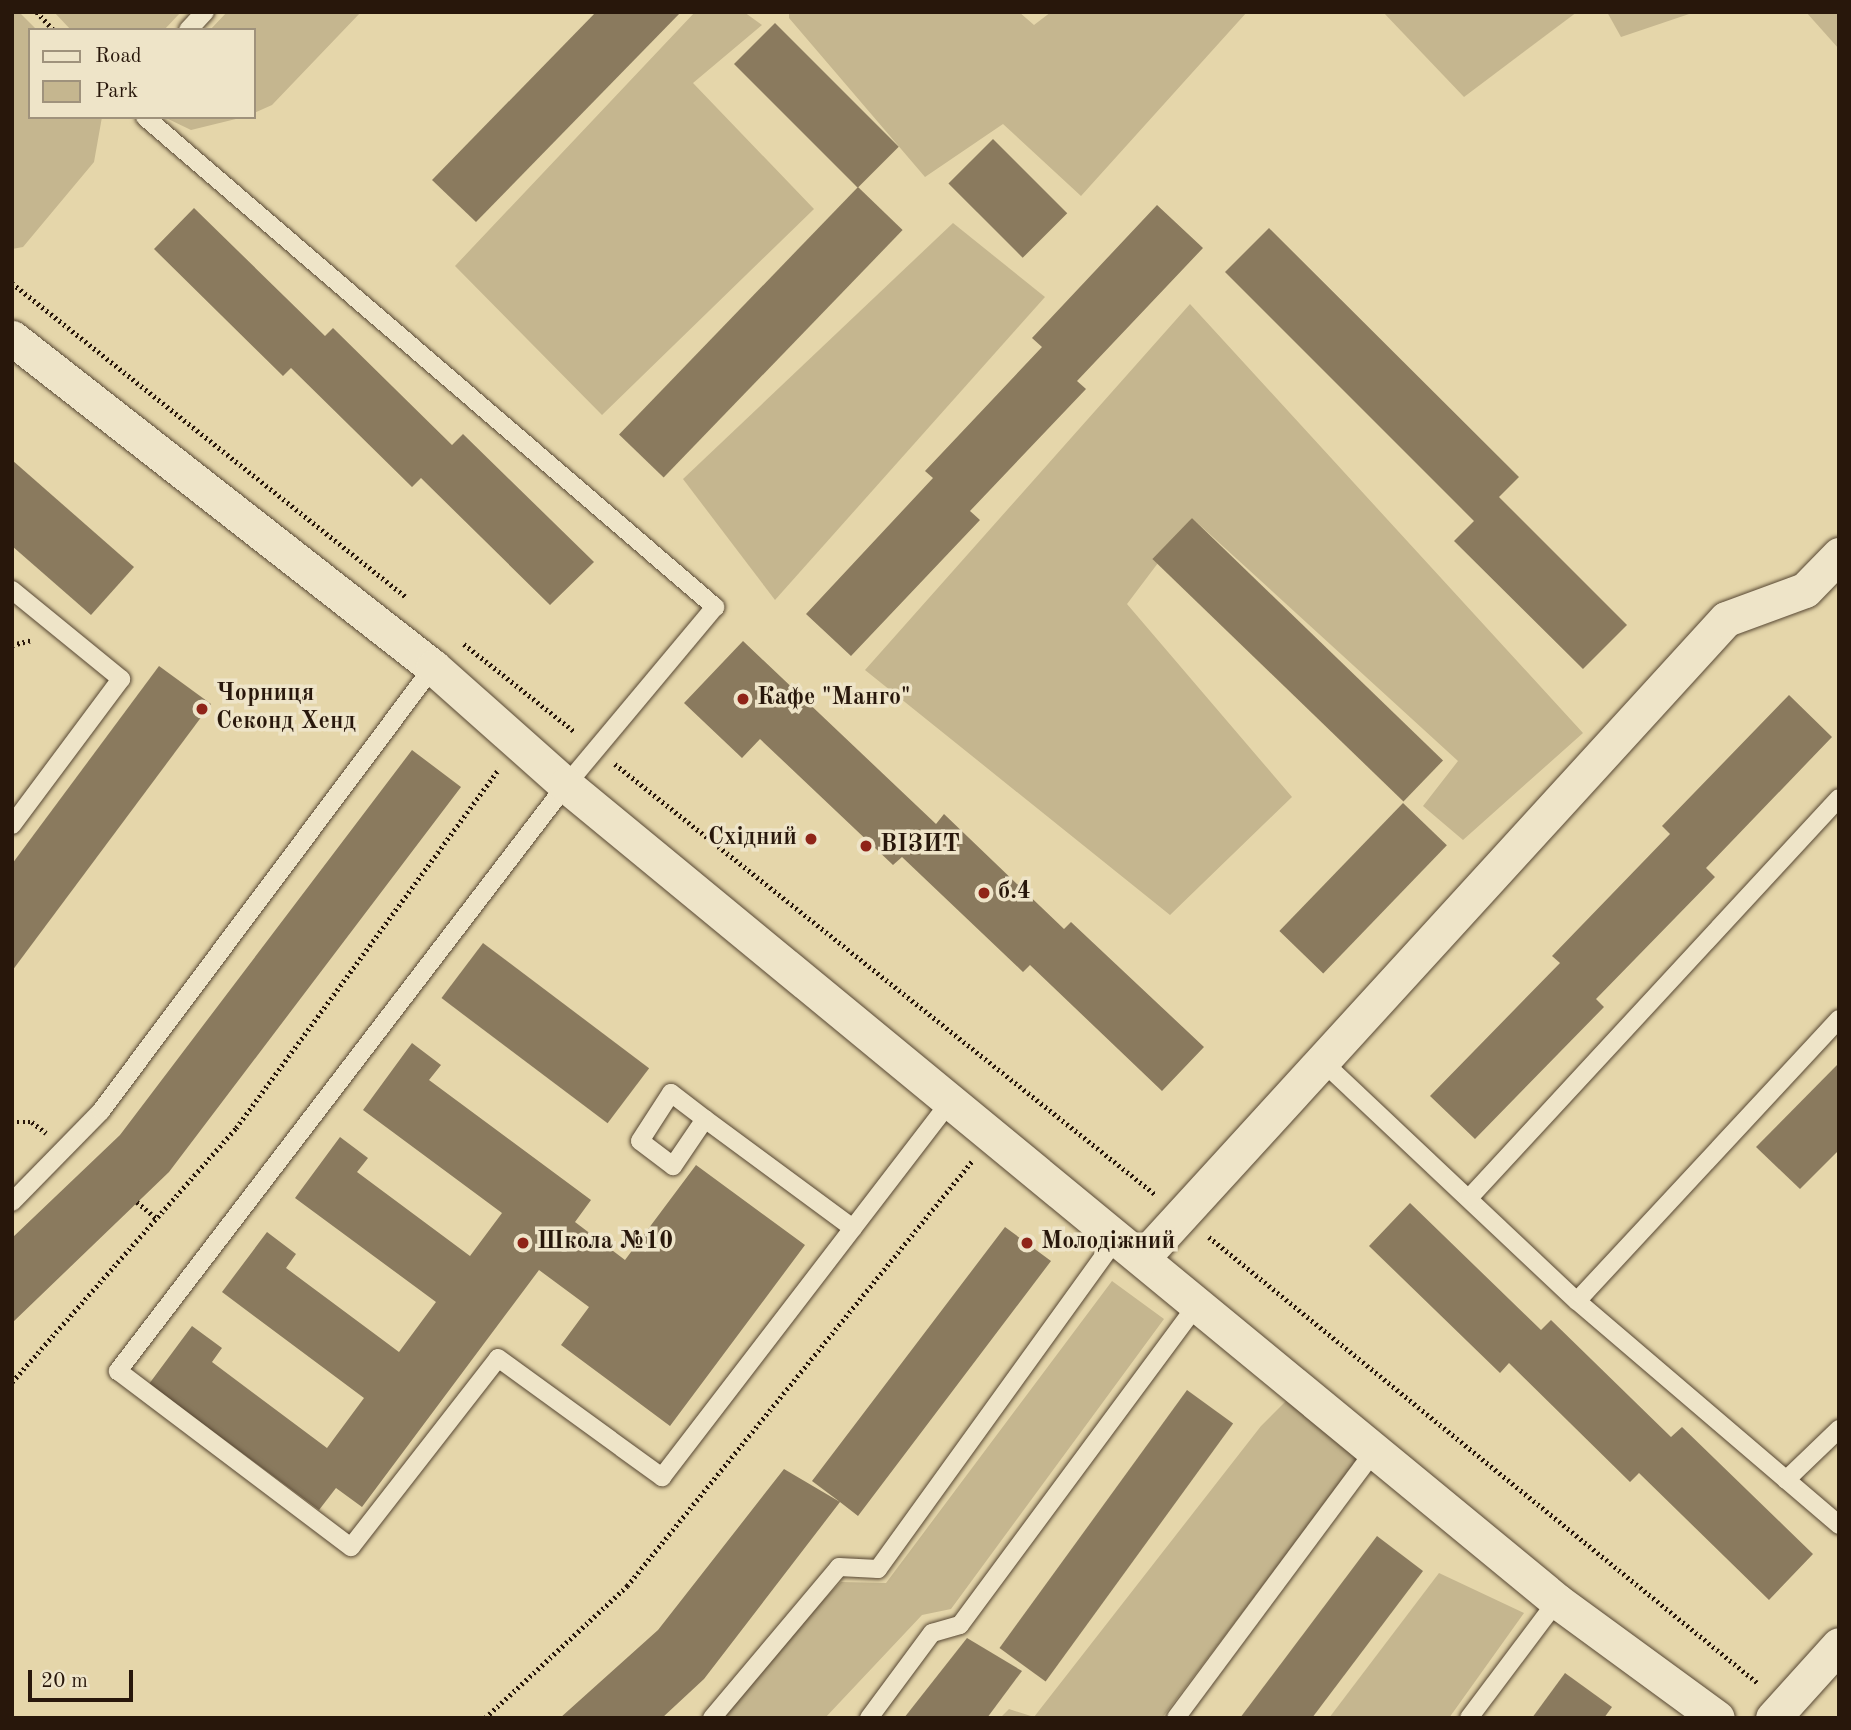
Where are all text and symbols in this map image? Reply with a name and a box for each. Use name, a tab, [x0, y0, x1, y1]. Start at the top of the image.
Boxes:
legend	[28, 28, 256, 119]
text: Road	[95, 46, 142, 67]
text: Park	[95, 81, 138, 102]
place label: Чорниця Секонд Хенд	[216, 681, 356, 737]
place label: Кафе "Манго"	[757, 685, 911, 713]
marker: Кафе "Манго"	[735, 691, 751, 707]
marker: Чорниця Секонд Хенд	[194, 701, 210, 717]
place label: Східний	[708, 825, 797, 853]
marker: Східний	[803, 831, 819, 847]
place label: ВІЗИТ	[880, 832, 960, 860]
marker: ВІЗИТ	[858, 838, 874, 854]
place label: б.4	[998, 879, 1031, 907]
marker: б.4	[976, 885, 992, 901]
place label: Школа №10	[537, 1229, 673, 1257]
place label: Молодіжний	[1041, 1229, 1175, 1257]
marker: Школа №10	[515, 1235, 531, 1251]
marker: Молодіжний	[1019, 1235, 1035, 1251]
scale bar	[32, 1656, 136, 1700]
text: 20 m	[41, 1671, 88, 1692]

